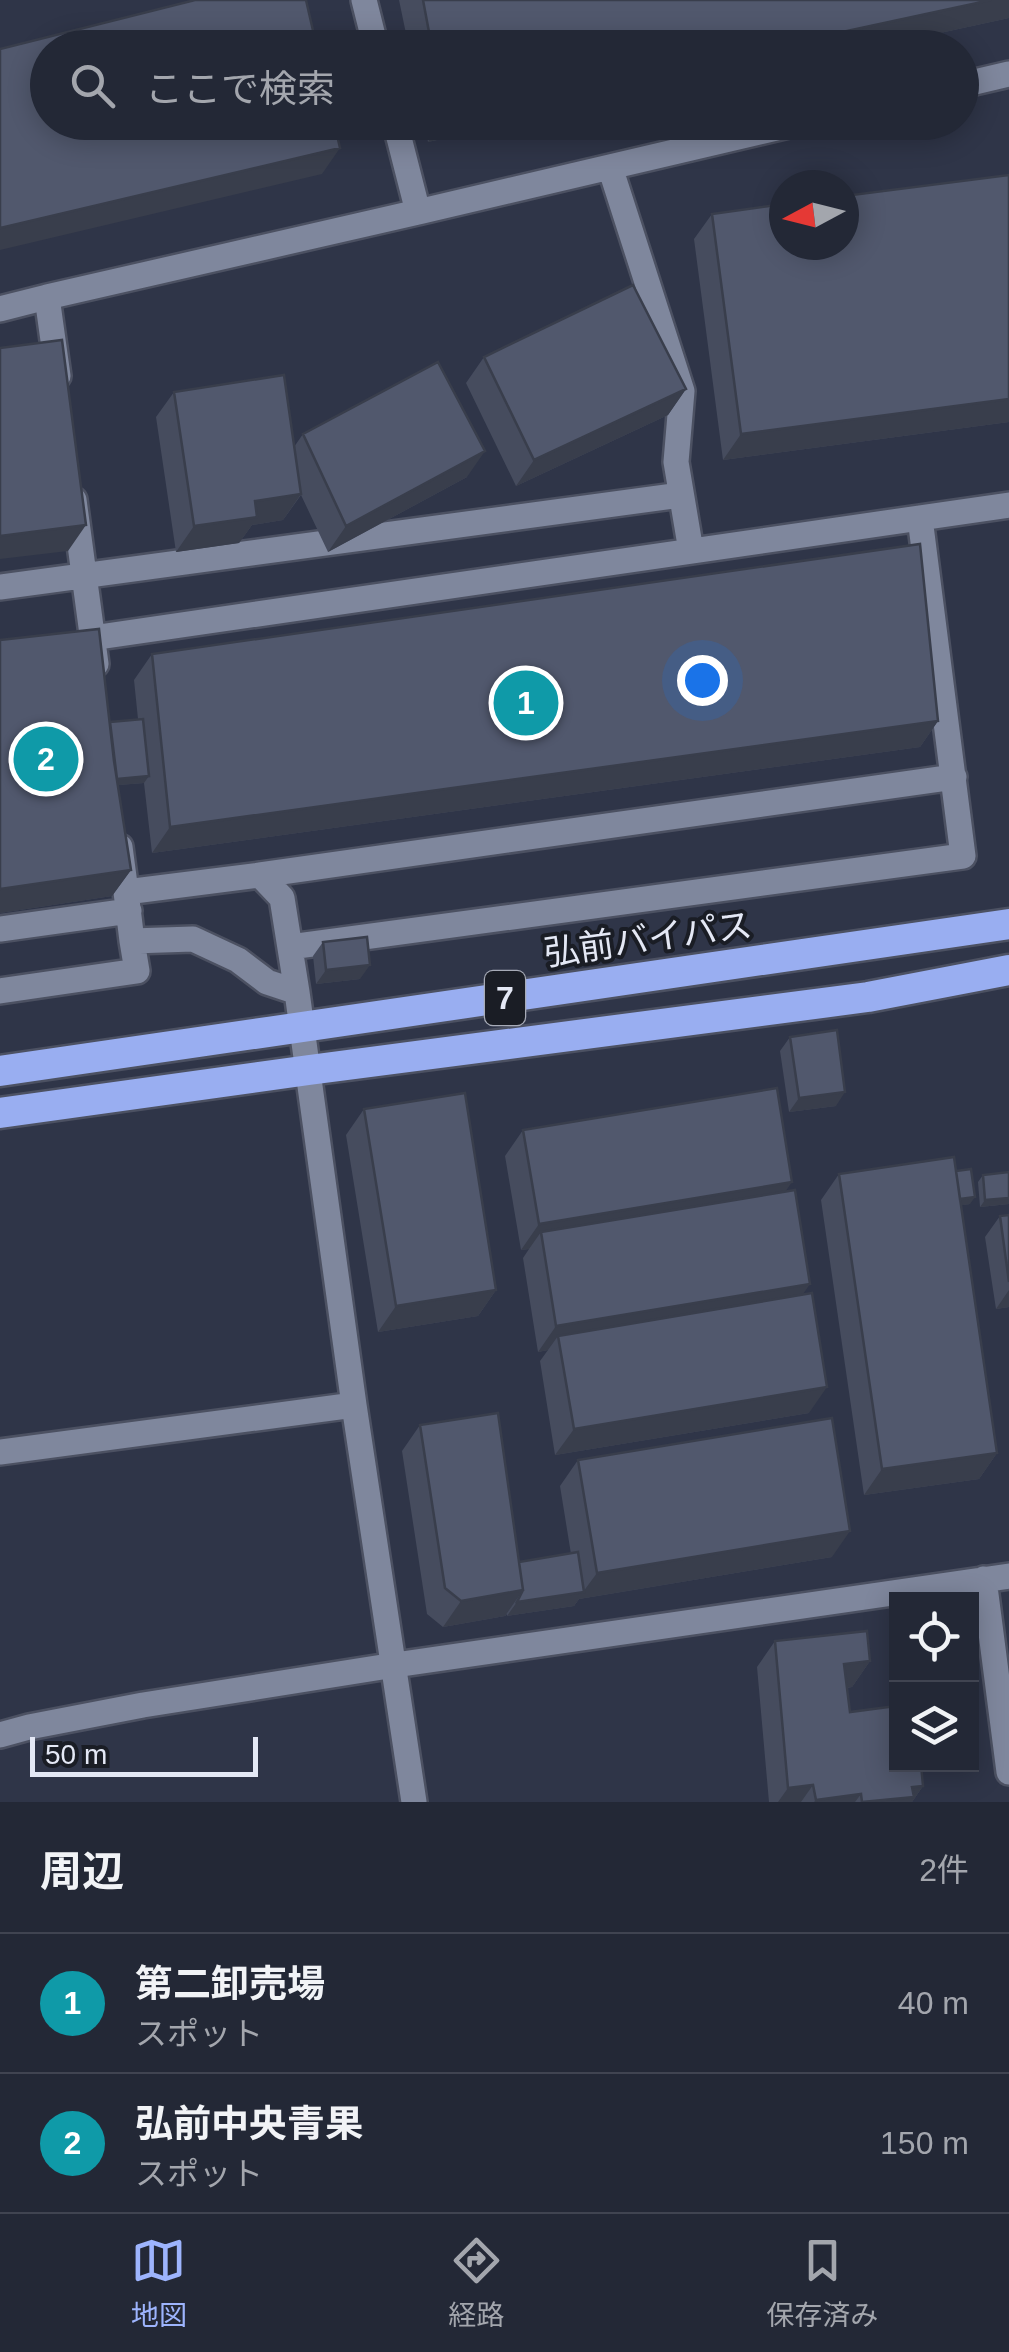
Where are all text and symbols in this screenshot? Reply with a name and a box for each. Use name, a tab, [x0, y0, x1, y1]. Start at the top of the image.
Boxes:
search box	[30, 30, 979, 140]
icon: search	[65, 58, 120, 113]
text: ここで検索	[145, 68, 335, 110]
north arrow	[769, 170, 859, 260]
your location	[677, 655, 728, 706]
pin: 1	[494, 666, 558, 740]
pin: 2	[13, 722, 78, 796]
street label: 弘前バイパス	[542, 905, 754, 972]
road number: 7	[485, 971, 525, 1025]
map controls	[889, 1592, 979, 1772]
button: locate	[889, 1592, 979, 1682]
button: layers	[889, 1682, 979, 1772]
scale bar	[30, 1732, 258, 1776]
text: 50 m	[45, 1739, 107, 1770]
text: 周辺	[40, 1848, 124, 1895]
text: 2件	[919, 1852, 969, 1888]
text: 第二卸売場	[135, 1963, 325, 2005]
text: 1	[64, 1985, 81, 2021]
text: 40 m	[898, 1985, 969, 2021]
text: スポット	[135, 2016, 263, 2052]
text: 弘前中央青果	[135, 2103, 363, 2145]
text: 2	[64, 2125, 81, 2161]
text: 150 m	[880, 2125, 969, 2161]
text: スポット	[135, 2156, 263, 2192]
tab: 地図	[131, 2233, 187, 2333]
tab: 経路	[448, 2233, 504, 2333]
tab: 保存済み	[766, 2233, 878, 2333]

